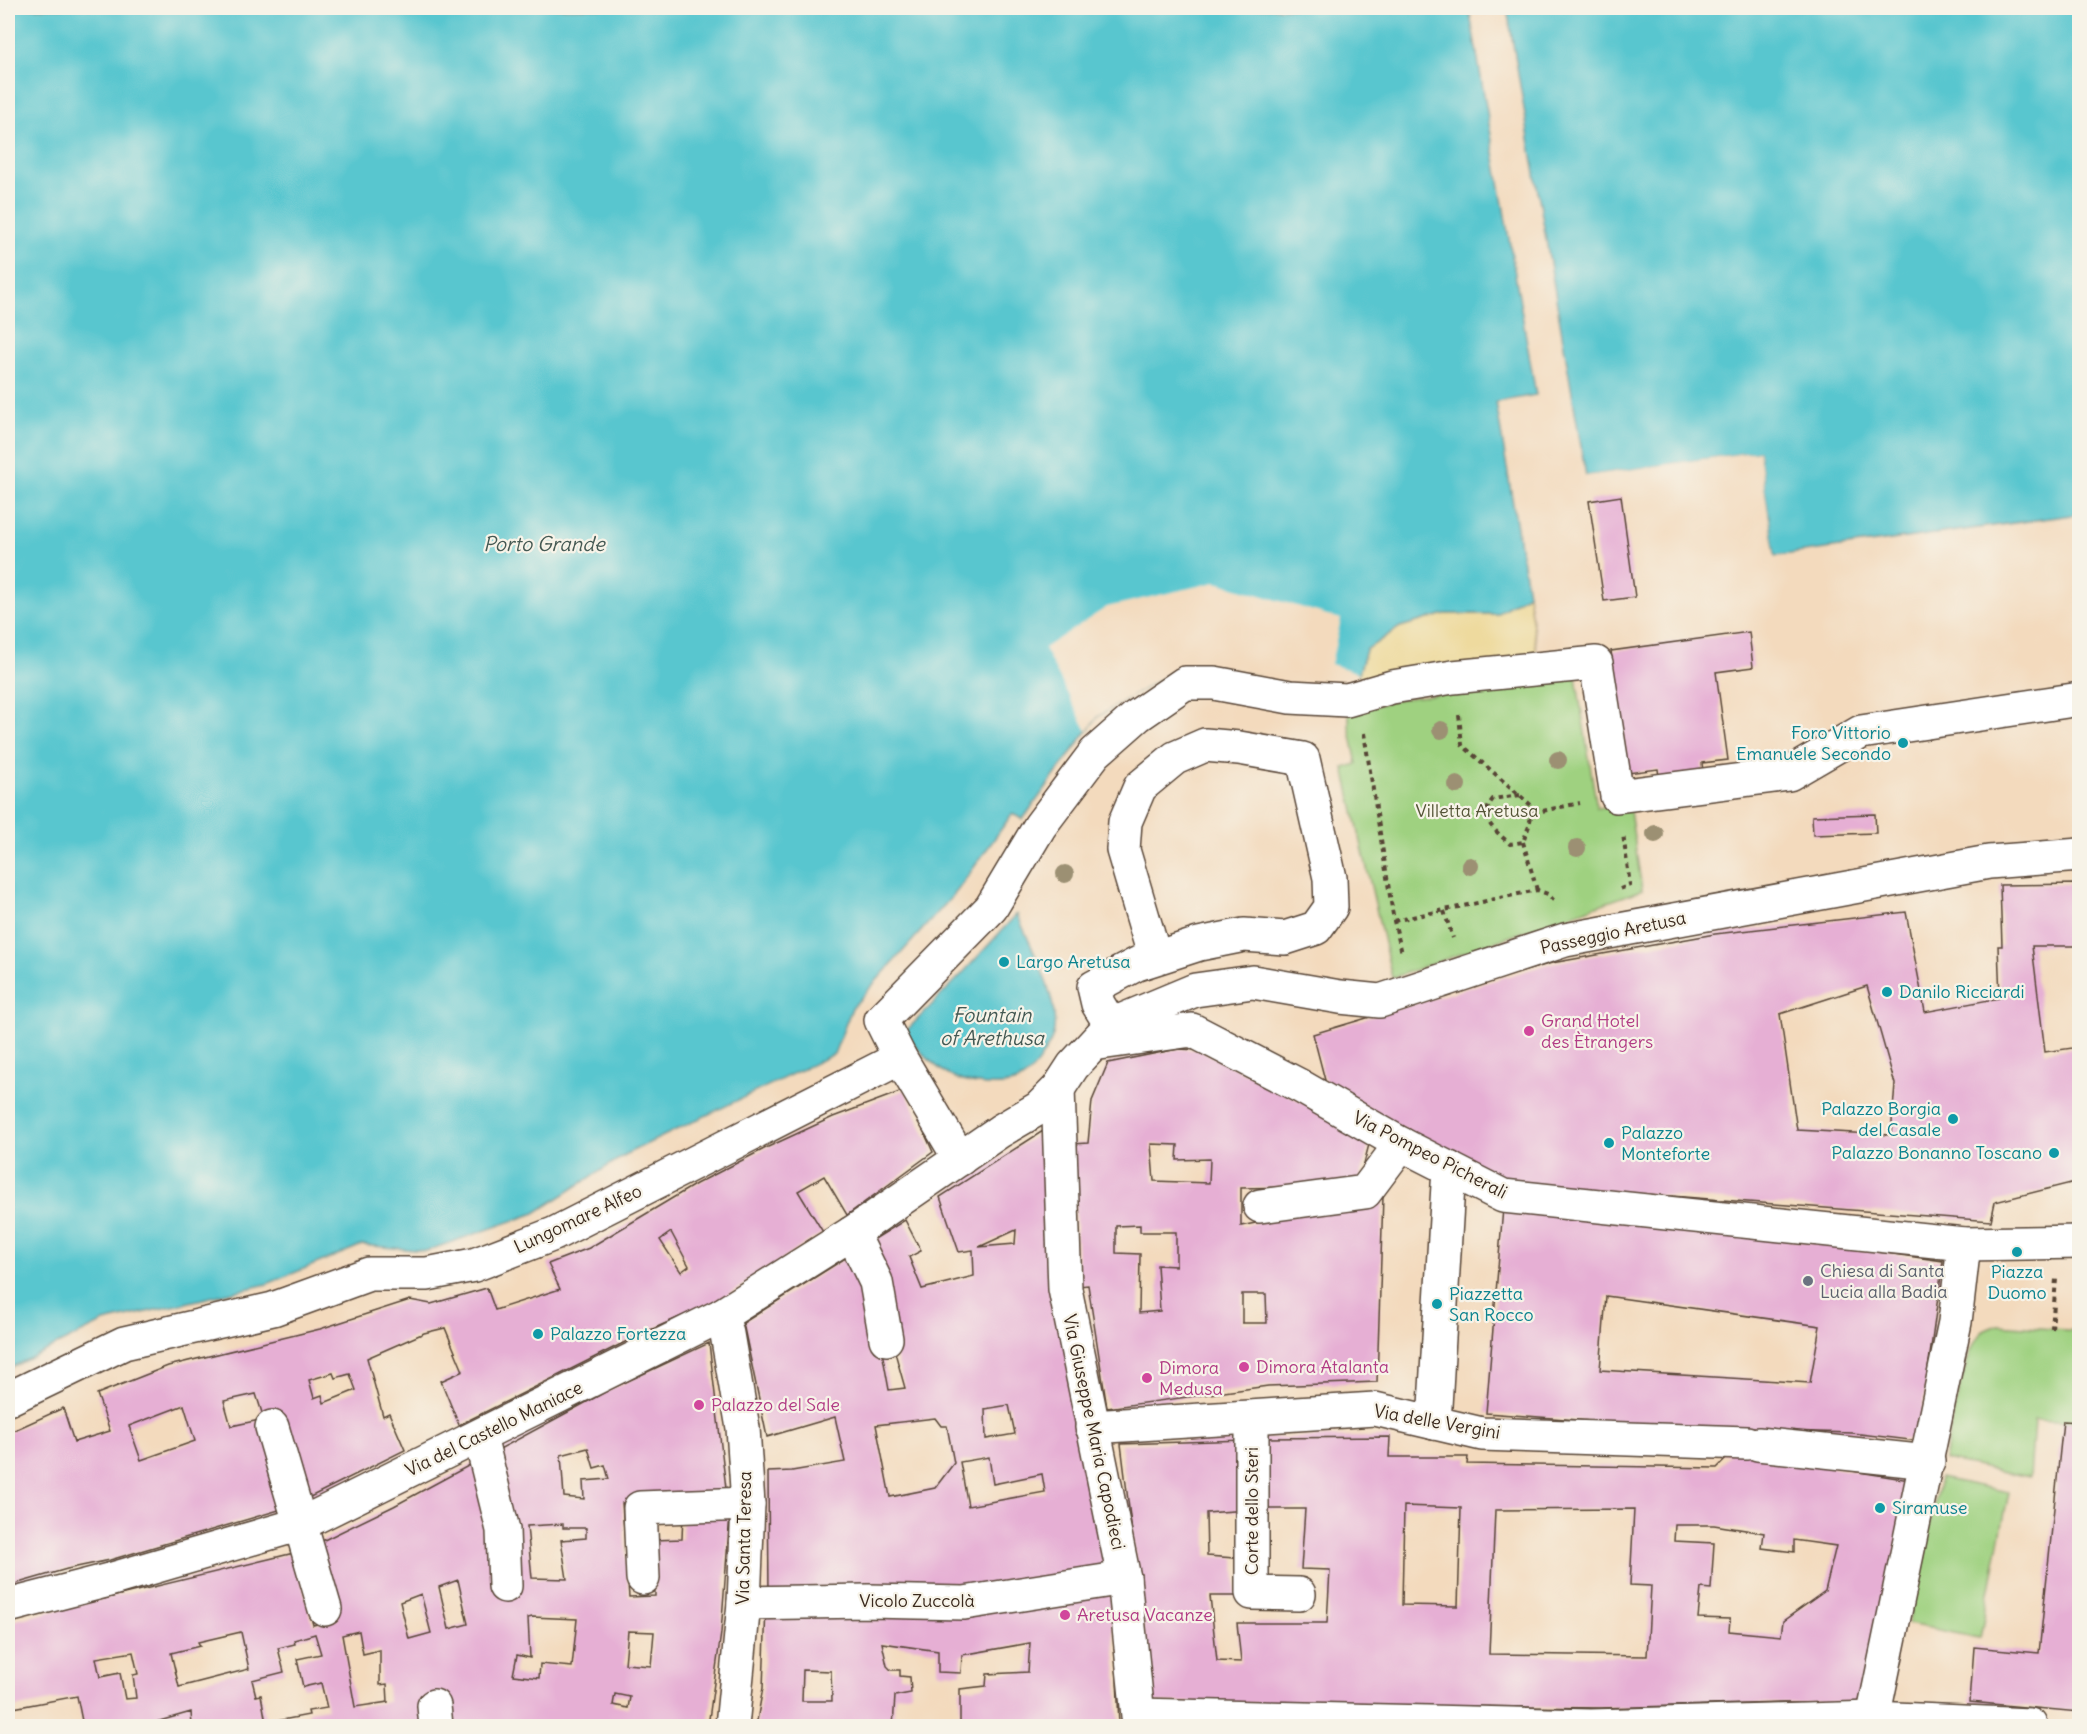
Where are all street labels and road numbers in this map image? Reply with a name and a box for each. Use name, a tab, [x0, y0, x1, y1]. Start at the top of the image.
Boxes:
street label: Passeggio Aretusa	[1538, 906, 1688, 959]
street label: Via Pompeo Picherali	[1349, 1106, 1511, 1203]
street label: Lungomare Alfeo	[510, 1179, 645, 1258]
street label: Via Giuseppe Maria Capodieci	[1058, 1312, 1131, 1552]
street label: Via del Castello Maniace	[401, 1376, 586, 1482]
street label: Via delle Vergini	[1372, 1399, 1502, 1444]
street label: Corte dello Steri	[1240, 1447, 1263, 1575]
street label: Via Santa Teresa	[731, 1471, 756, 1605]
street label: Vicolo Zuccolà	[859, 1589, 975, 1612]

